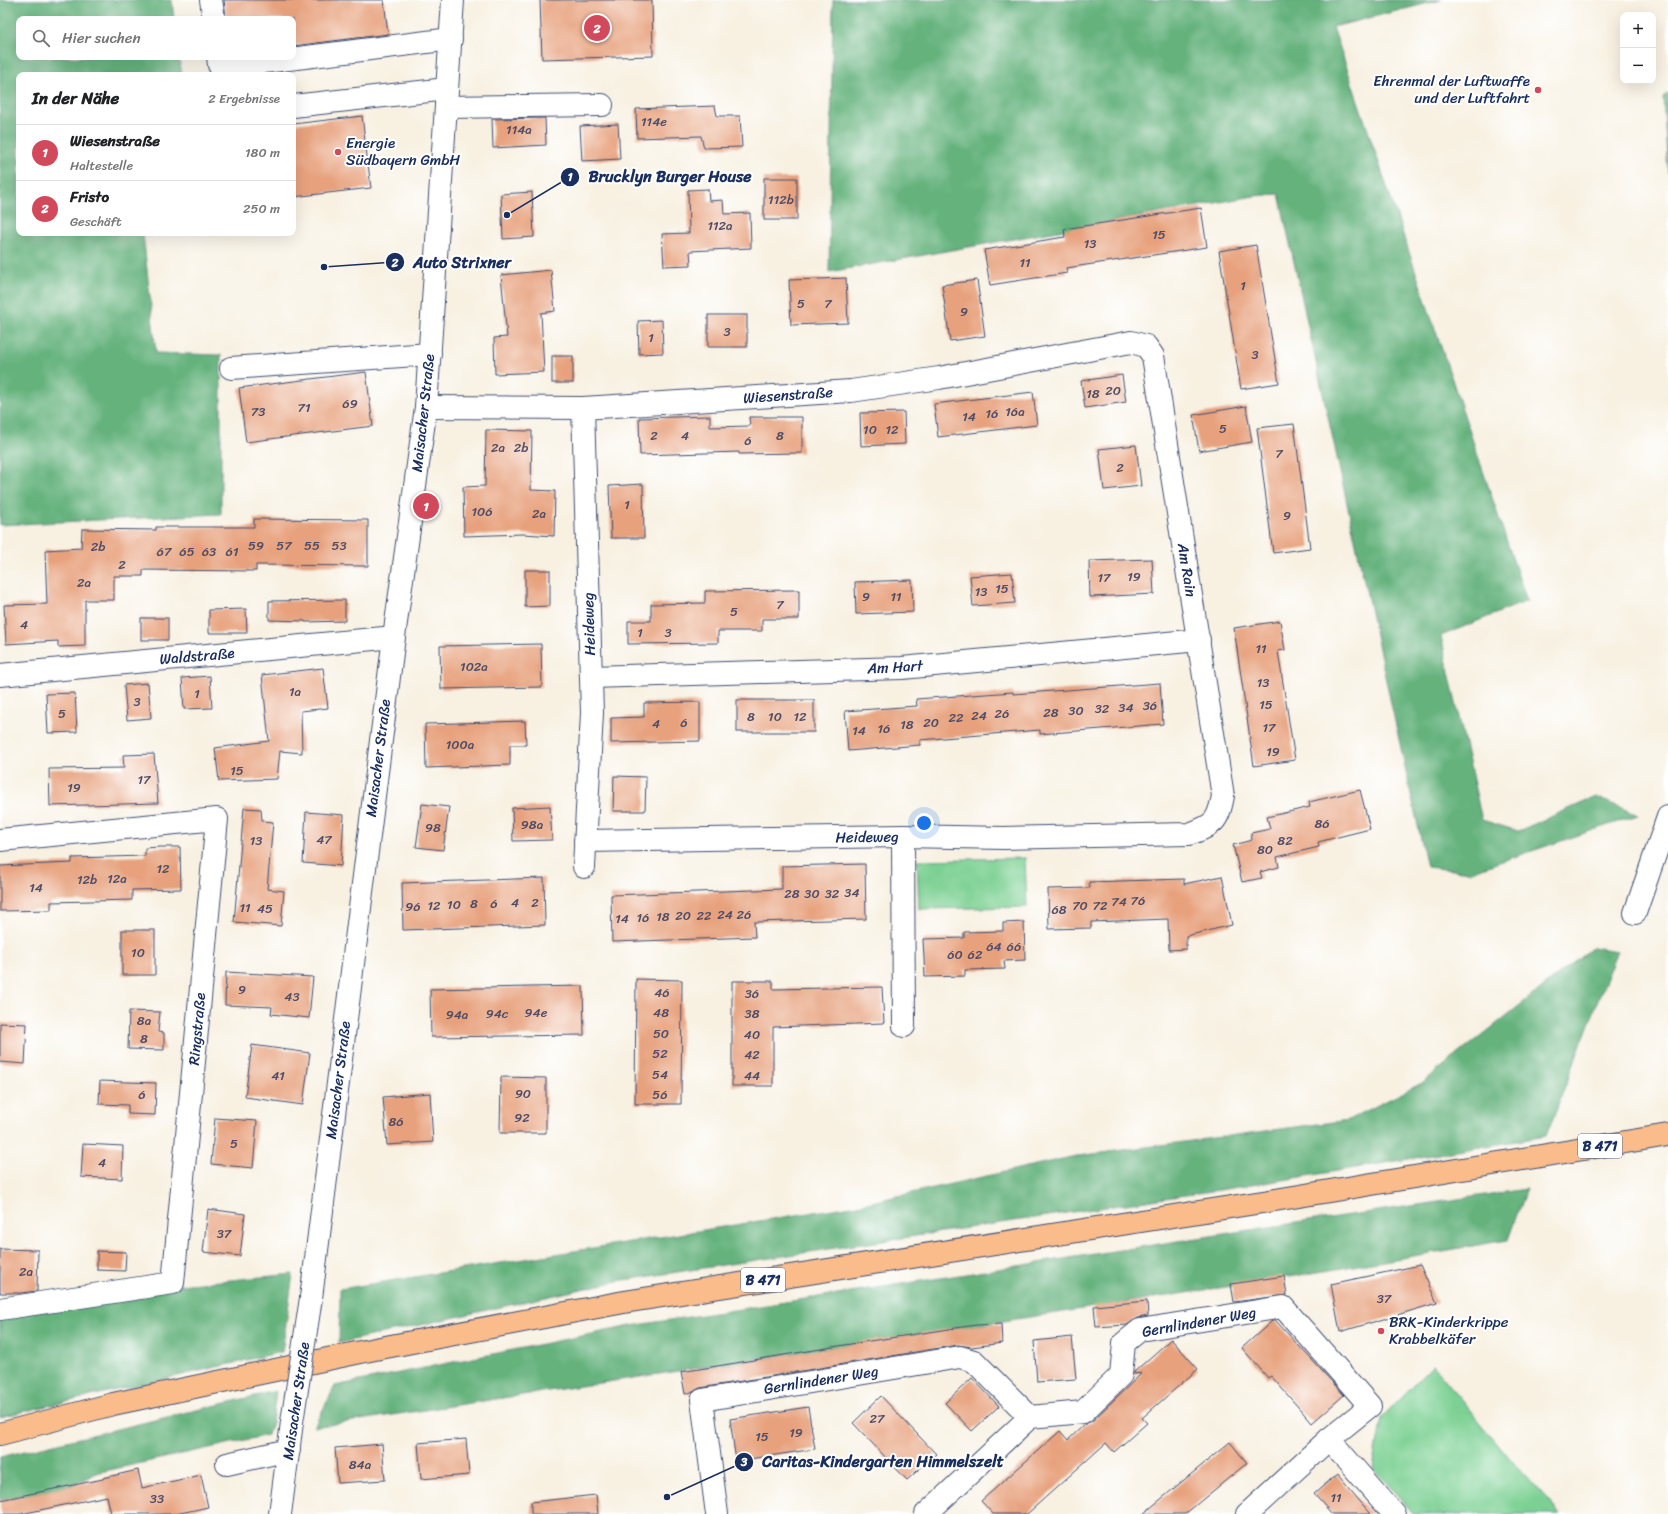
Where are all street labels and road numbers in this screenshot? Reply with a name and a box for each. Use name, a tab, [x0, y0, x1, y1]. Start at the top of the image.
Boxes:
street label: Maisacher Straße	[404, 353, 442, 473]
street label: Wiesenstraße	[742, 379, 834, 411]
street label: Am Rain	[1170, 540, 1204, 599]
street label: Heideweg	[575, 592, 603, 656]
street label: Waldstraße	[158, 640, 236, 672]
street label: Am Hart	[866, 653, 924, 681]
street label: Maisacher Straße	[358, 698, 398, 818]
street label: Heideweg	[835, 823, 899, 851]
street label: Ringstraße	[181, 992, 213, 1066]
street label: Maisacher Straße	[318, 1020, 358, 1140]
road number: B 471	[1578, 1134, 1622, 1158]
road number: B 471	[741, 1268, 785, 1292]
street label: Gernlindener Weg	[1140, 1299, 1259, 1345]
street label: Maisacher Straße	[275, 1340, 317, 1462]
street label: Gernlindener Weg	[762, 1358, 881, 1402]

